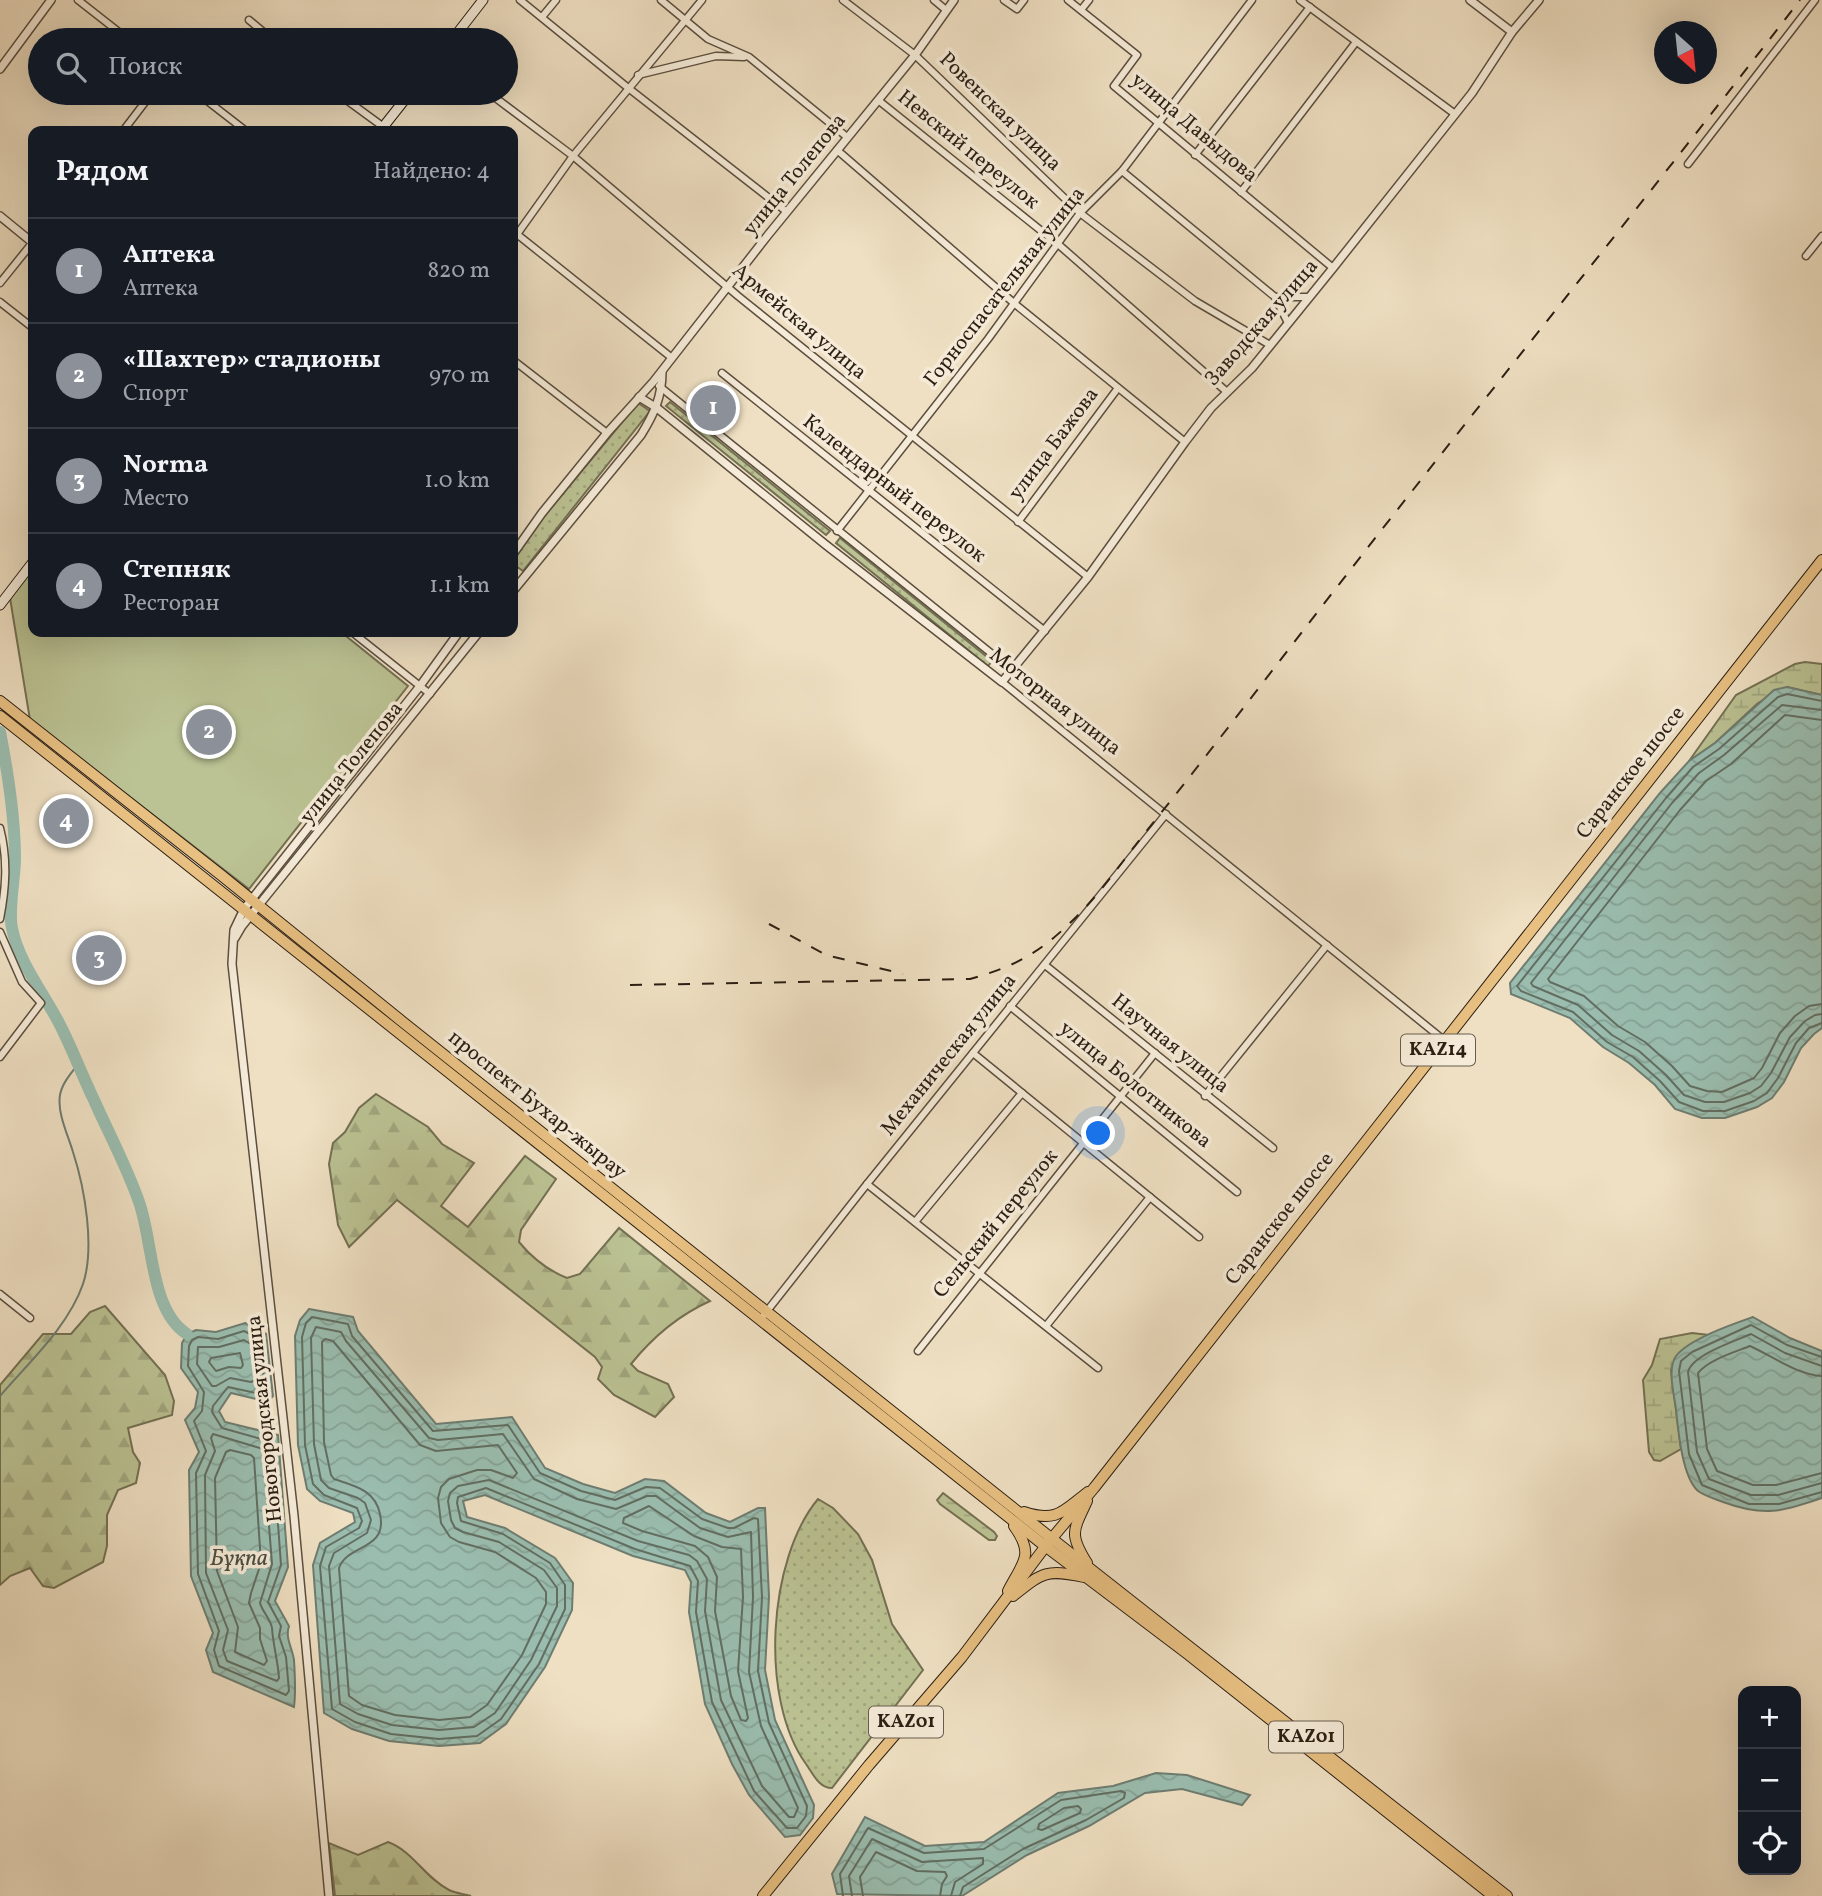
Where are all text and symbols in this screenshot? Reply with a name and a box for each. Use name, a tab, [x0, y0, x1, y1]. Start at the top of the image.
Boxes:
north arrow	[1654, 21, 1717, 84]
search box	[28, 28, 518, 105]
street label: Ровенская улица	[932, 46, 1068, 178]
icon: search	[52, 48, 90, 86]
text: Поиск	[108, 49, 182, 85]
street label: улица Давыдова	[1124, 66, 1264, 190]
street label: Невский переулок	[891, 84, 1045, 216]
street label: улица Толепова	[737, 108, 853, 242]
text: Рядом	[56, 151, 149, 193]
text: Найдено: 4	[373, 156, 490, 188]
street label: Горноспасательная улица	[918, 181, 1092, 393]
text: Аптека	[123, 237, 215, 273]
street label: Заводская улица	[1199, 253, 1325, 393]
text: 1	[74, 255, 84, 287]
text: 820 m	[427, 255, 490, 287]
street label: Армейская улица	[725, 257, 873, 387]
text: Аптека	[123, 273, 199, 305]
text: «Шахтер» стадионы	[123, 342, 381, 378]
text: 2	[73, 360, 85, 392]
text: 970 m	[429, 360, 490, 392]
text: Спорт	[123, 378, 188, 410]
pin: 1	[690, 382, 736, 434]
street label: улица Бажова	[1002, 382, 1106, 506]
street label: Календарный переулок	[796, 408, 992, 570]
text: Norma	[123, 447, 208, 483]
text: 3	[73, 465, 85, 497]
text: 1.0 km	[424, 465, 490, 497]
text: Место	[123, 483, 189, 515]
text: Степняк	[123, 552, 231, 588]
text: 4	[72, 570, 86, 602]
text: 1.1 km	[429, 570, 490, 602]
text: Ресторан	[123, 588, 220, 620]
street label: Моторная улица	[983, 641, 1127, 763]
street label: улица Толепова	[294, 696, 410, 830]
street label: Саранское шоссе	[1570, 700, 1692, 846]
pin: 2	[186, 706, 232, 758]
pin: 4	[43, 795, 89, 847]
pin: 3	[76, 932, 122, 984]
street label: Механическая улица	[874, 968, 1024, 1142]
street label: Научная улица	[1105, 987, 1235, 1101]
street label: улица Болотникова	[1053, 1014, 1217, 1156]
street label: проспект Бухар-жырау	[441, 1024, 633, 1187]
road number: KAZ14	[1401, 1034, 1475, 1066]
your location	[1081, 1116, 1115, 1150]
street label: Сельский переулок	[927, 1143, 1065, 1305]
street label: Саранское шоссе	[1219, 1146, 1341, 1292]
street label: Новогородская улица	[240, 1314, 290, 1524]
water label: Бұқпа	[210, 1543, 268, 1575]
map controls	[1738, 1686, 1801, 1875]
button: +	[1738, 1686, 1801, 1749]
road number: KAZ01	[869, 1706, 943, 1738]
road number: KАZ01	[1269, 1722, 1343, 1752]
button: −	[1738, 1749, 1801, 1812]
button: locate	[1738, 1812, 1801, 1875]

